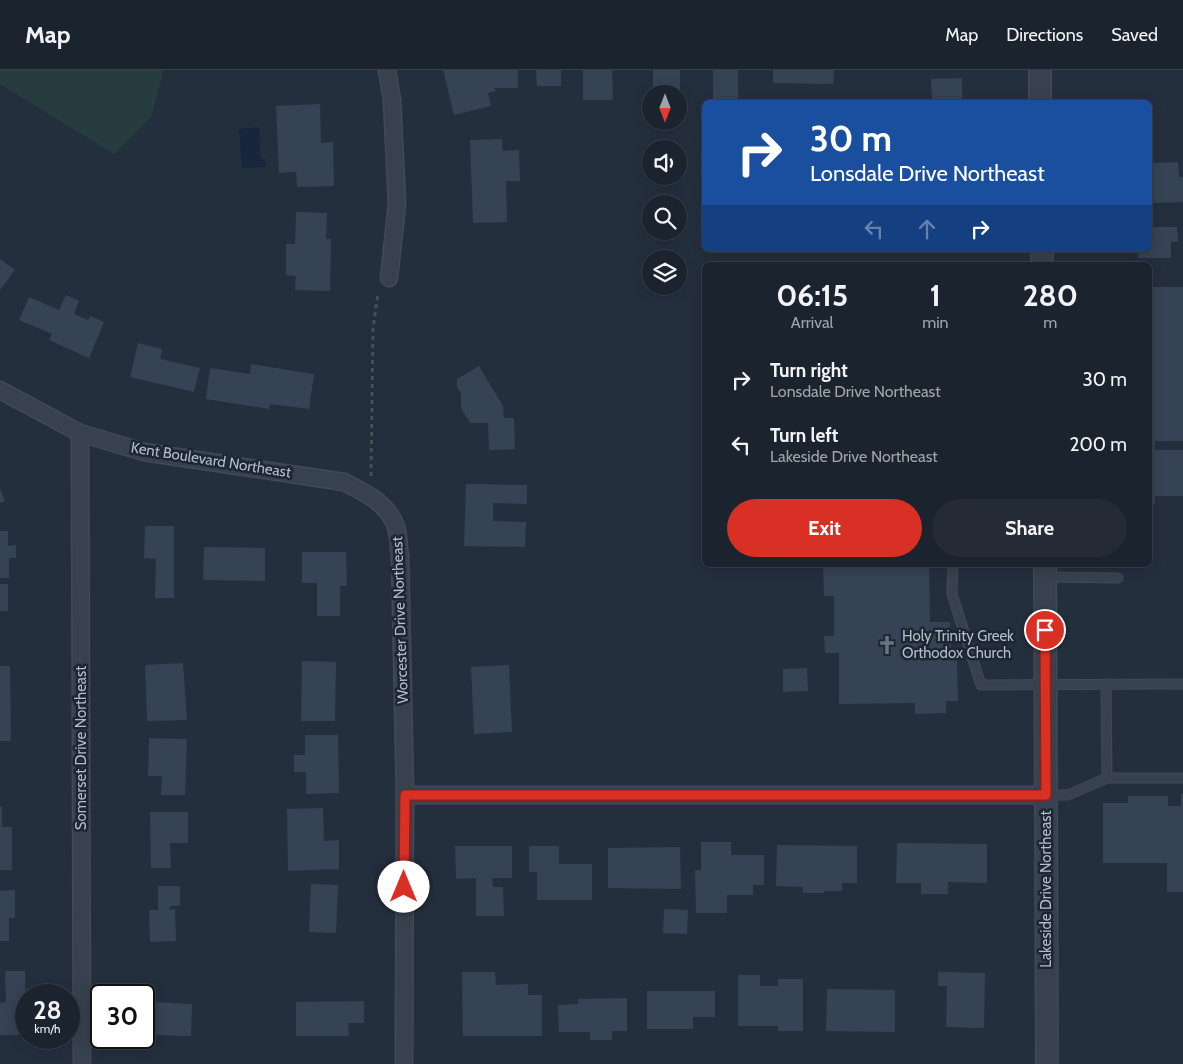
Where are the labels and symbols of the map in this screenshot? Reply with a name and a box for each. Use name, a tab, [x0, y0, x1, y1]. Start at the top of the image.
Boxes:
north arrow	[642, 85, 688, 130]
street label: Kent Boulevard Northeast	[130, 438, 292, 482]
street label: Worcester Drive Northeast	[388, 536, 412, 704]
pin	[1024, 609, 1066, 651]
place label: Holy Trinity Greek Orthodox Church	[902, 627, 1014, 662]
church icon: Holy Trinity Greek Orthodox Church	[876, 634, 898, 656]
street label: Somerset Drive Northeast	[72, 666, 90, 830]
street label: Lakeside Drive Northeast	[1037, 810, 1055, 968]
position arrow	[377, 860, 429, 912]
speed limit sign: 30	[90, 984, 155, 1049]

